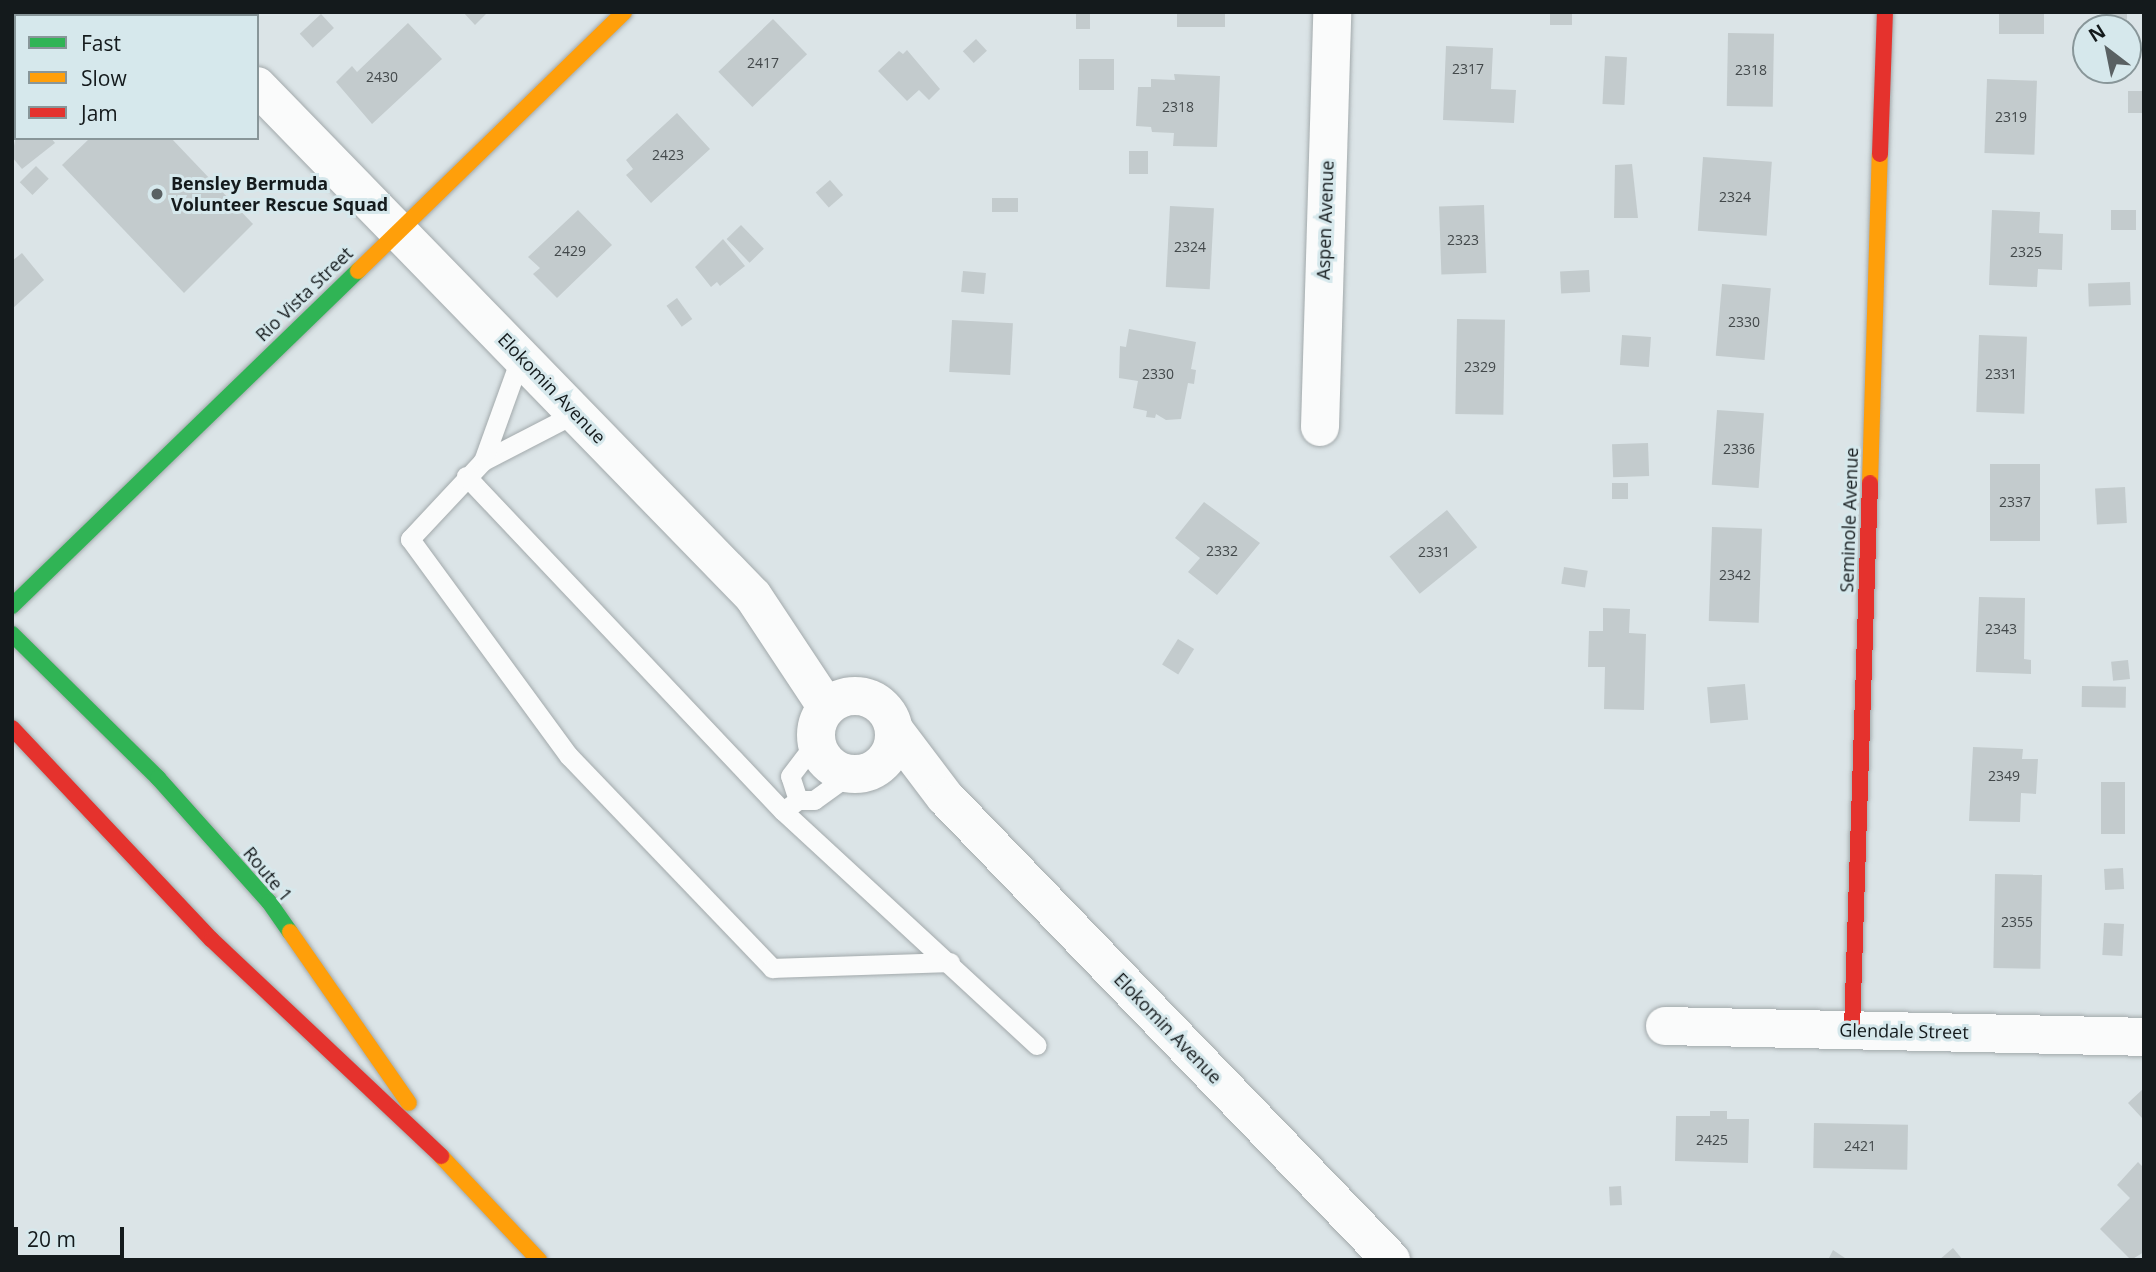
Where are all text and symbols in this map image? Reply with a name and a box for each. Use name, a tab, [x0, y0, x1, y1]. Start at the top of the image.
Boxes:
legend	[14, 14, 259, 140]
north arrow	[2072, 14, 2142, 84]
text: N	[2083, 18, 2110, 48]
text: Fast	[81, 29, 121, 57]
house number: 2417	[747, 55, 779, 71]
house number: 2317	[1452, 61, 1484, 77]
house number: 2318	[1735, 62, 1767, 78]
text: Slow	[81, 64, 127, 92]
house number: 2430	[366, 69, 398, 85]
text: Jam	[81, 99, 118, 127]
house number: 2318	[1162, 99, 1194, 115]
house number: 2319	[1995, 109, 2027, 125]
house number: 2423	[652, 147, 684, 163]
street label: Aspen Avenue	[1312, 160, 1338, 280]
place label: Bensley Bermuda Volunteer Rescue Squad	[171, 173, 388, 216]
marker: Bensley Bermuda Volunteer Rescue Squad	[149, 186, 165, 202]
house number: 2324	[1719, 189, 1751, 205]
house number: 2323	[1447, 232, 1479, 248]
house number: 2324	[1174, 239, 1206, 255]
street label: Rio Vista Street	[251, 242, 357, 346]
house number: 2429	[554, 243, 586, 259]
house number: 2325	[2010, 244, 2042, 260]
house number: 2330	[1728, 314, 1760, 330]
street label: Elokomin Avenue	[494, 328, 610, 448]
house number: 2329	[1464, 359, 1496, 375]
house number: 2330	[1142, 366, 1174, 382]
house number: 2331	[1985, 366, 2017, 382]
house number: 2336	[1723, 441, 1755, 457]
street label: Seminole Avenue	[1836, 447, 1862, 593]
house number: 2337	[1999, 494, 2031, 510]
house number: 2332	[1206, 543, 1238, 559]
house number: 2331	[1418, 544, 1450, 560]
house number: 2342	[1719, 567, 1751, 583]
house number: 2343	[1985, 621, 2017, 637]
house number: 2349	[1988, 768, 2020, 784]
street label: Route 1	[239, 842, 297, 906]
house number: 2355	[2001, 914, 2033, 930]
street label: Elokomin Avenue	[1110, 968, 1226, 1088]
street label: Glendale Street	[1839, 1019, 1969, 1043]
house number: 2425	[1696, 1132, 1728, 1148]
house number: 2421	[1844, 1138, 1876, 1154]
scale bar	[18, 1212, 128, 1256]
text: 20 m	[27, 1225, 76, 1253]

